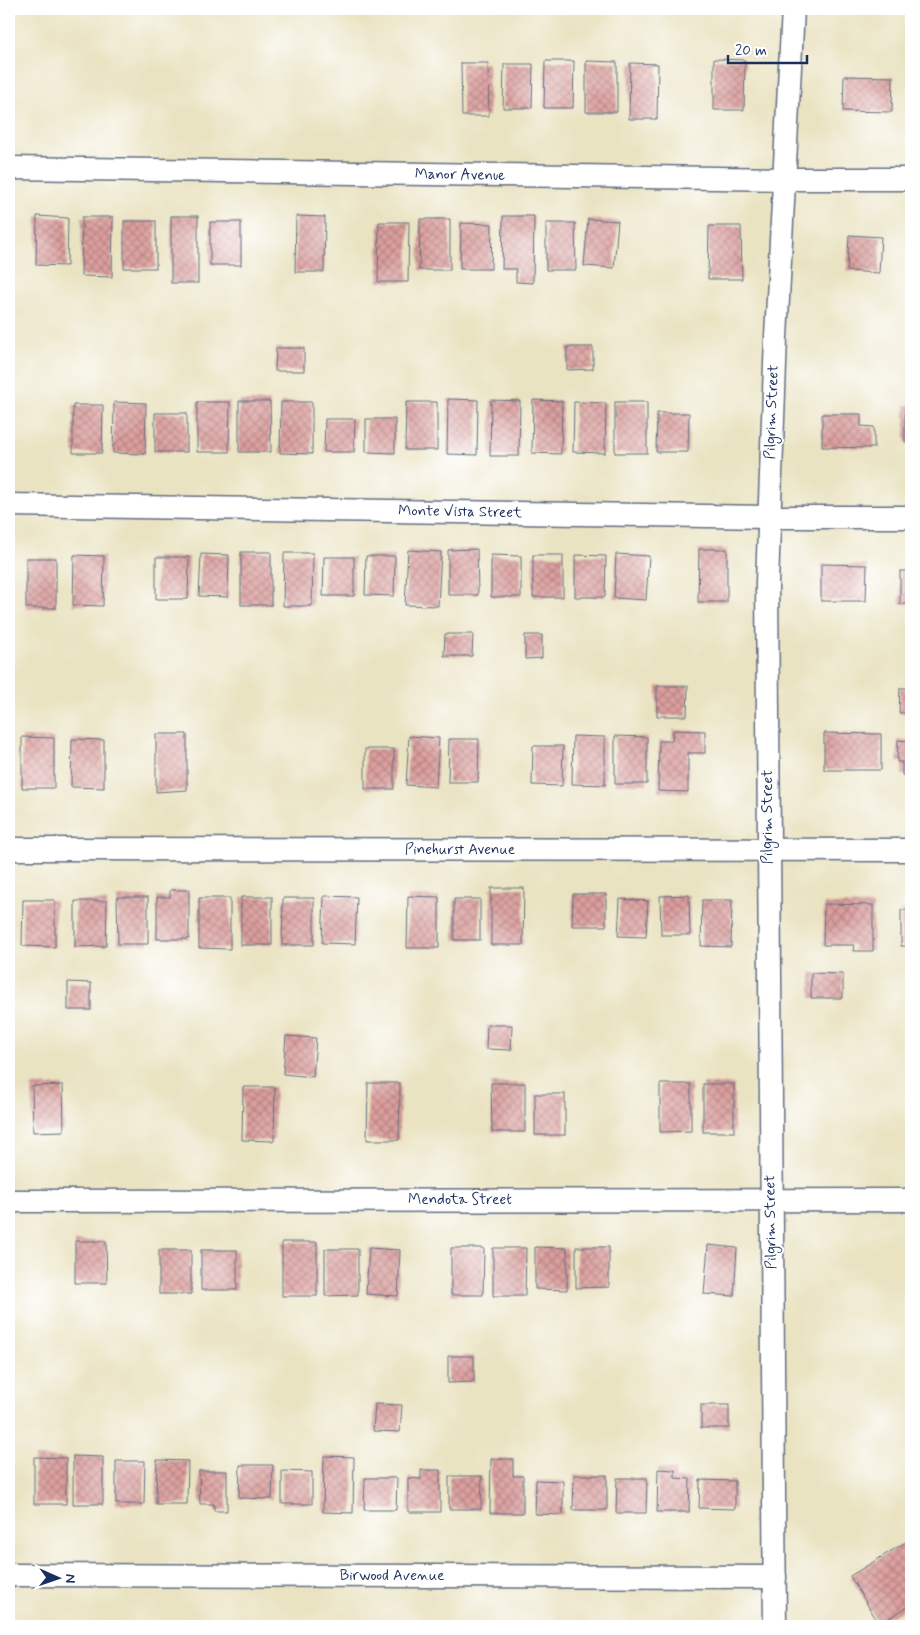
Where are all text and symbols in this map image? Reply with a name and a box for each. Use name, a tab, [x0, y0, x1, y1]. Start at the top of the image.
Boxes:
scale bar	[728, 32, 806, 64]
text: 20 m	[735, 41, 767, 61]
street label: Manor Avenue	[415, 164, 505, 186]
street label: Pilgrim Street	[760, 364, 785, 460]
street label: Monte Vista Street	[398, 501, 522, 523]
street label: Pilgrim Street	[758, 770, 779, 864]
street label: Pinehurst Avenue	[405, 840, 515, 860]
street label: Pilgrim Street	[760, 1174, 783, 1270]
street label: Mendota Street	[408, 1190, 512, 1210]
north arrow	[32, 1552, 82, 1602]
street label: Birwood Avenue	[340, 1566, 444, 1586]
text: N	[61, 1573, 79, 1583]

